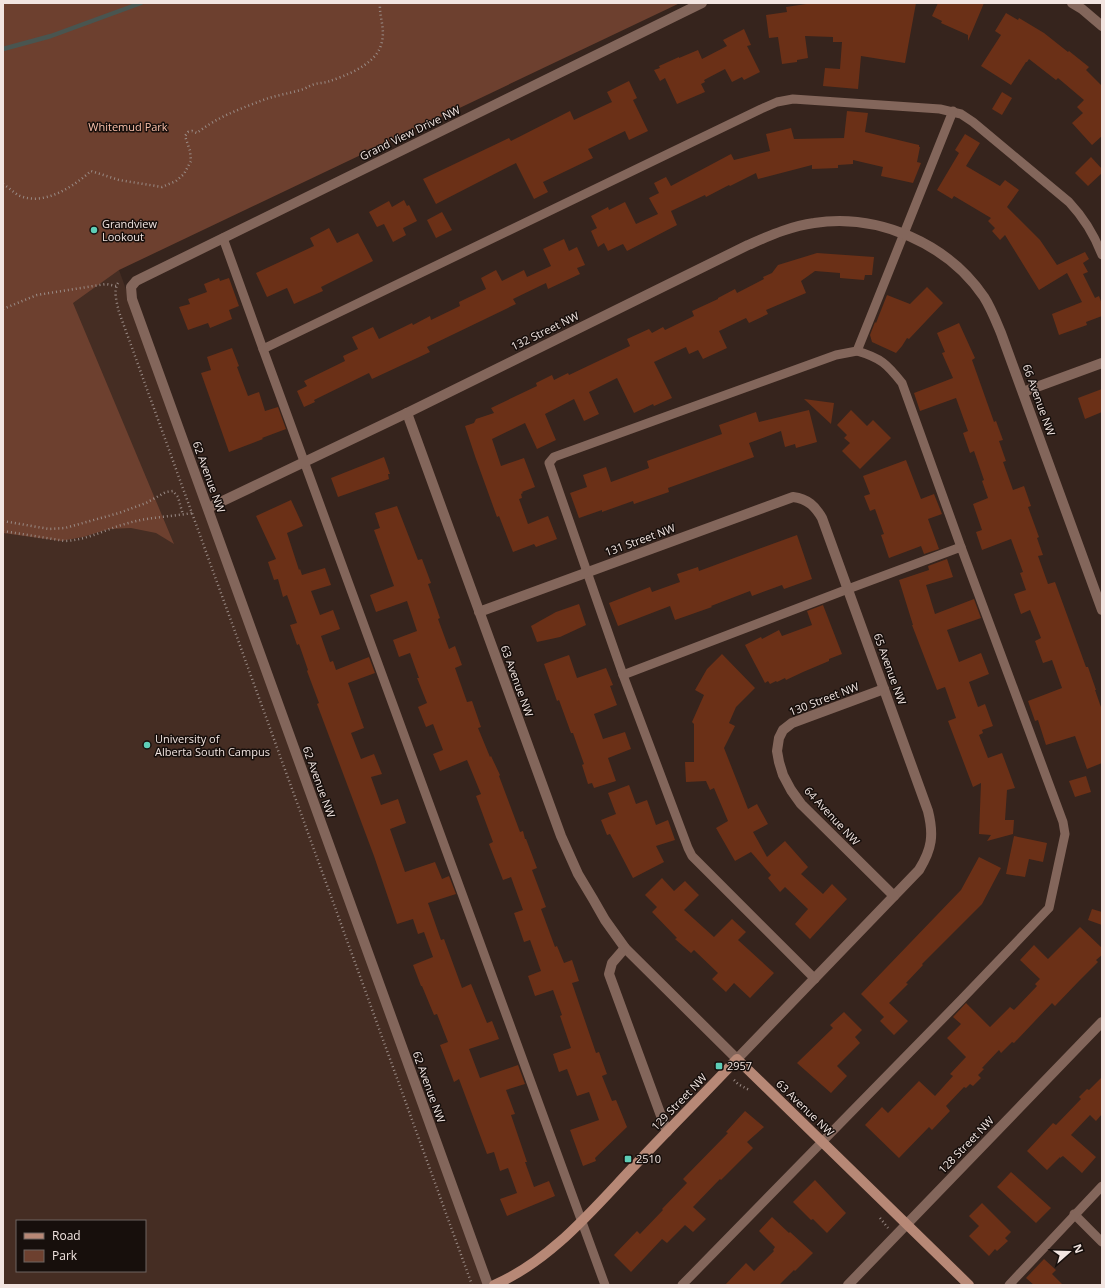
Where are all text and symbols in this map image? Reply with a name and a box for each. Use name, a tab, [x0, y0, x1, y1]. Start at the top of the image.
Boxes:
street label: Grand View Drive NW	[357, 102, 463, 163]
park label: Whitemud Park	[88, 119, 168, 134]
place label: Grandview Lookout	[102, 216, 158, 244]
marker: Grandview Lookout	[89, 225, 99, 235]
street label: 132 Street NW	[508, 308, 581, 353]
street label: 66 Avenue NW	[1020, 362, 1059, 438]
street label: 62 Avenue NW	[190, 439, 229, 515]
street label: 131 Street NW	[603, 520, 677, 559]
street label: 65 Avenue NW	[871, 631, 910, 707]
street label: 63 Avenue NW	[498, 643, 537, 719]
street label: 130 Street NW	[787, 678, 861, 719]
place label: University of Alberta South Campus	[155, 731, 270, 759]
marker: University of Alberta South Campus	[142, 740, 152, 750]
street label: 62 Avenue NW	[300, 744, 339, 820]
street label: 64 Avenue NW	[801, 783, 863, 848]
street label: 62 Avenue NW	[410, 1049, 449, 1125]
place label: 2957	[727, 1058, 752, 1073]
marker: 2957	[714, 1061, 724, 1071]
street label: 129 Street NW	[648, 1070, 710, 1133]
street label: 63 Avenue NW	[773, 1076, 838, 1139]
street label: 128 Street NW	[935, 1113, 997, 1176]
place label: 2510	[636, 1151, 661, 1166]
marker: 2510	[623, 1154, 633, 1164]
legend	[16, 1220, 146, 1272]
text: Road	[52, 1227, 81, 1244]
north arrow	[1049, 1232, 1089, 1272]
text: N	[1070, 1242, 1087, 1255]
text: Park	[52, 1247, 78, 1264]

